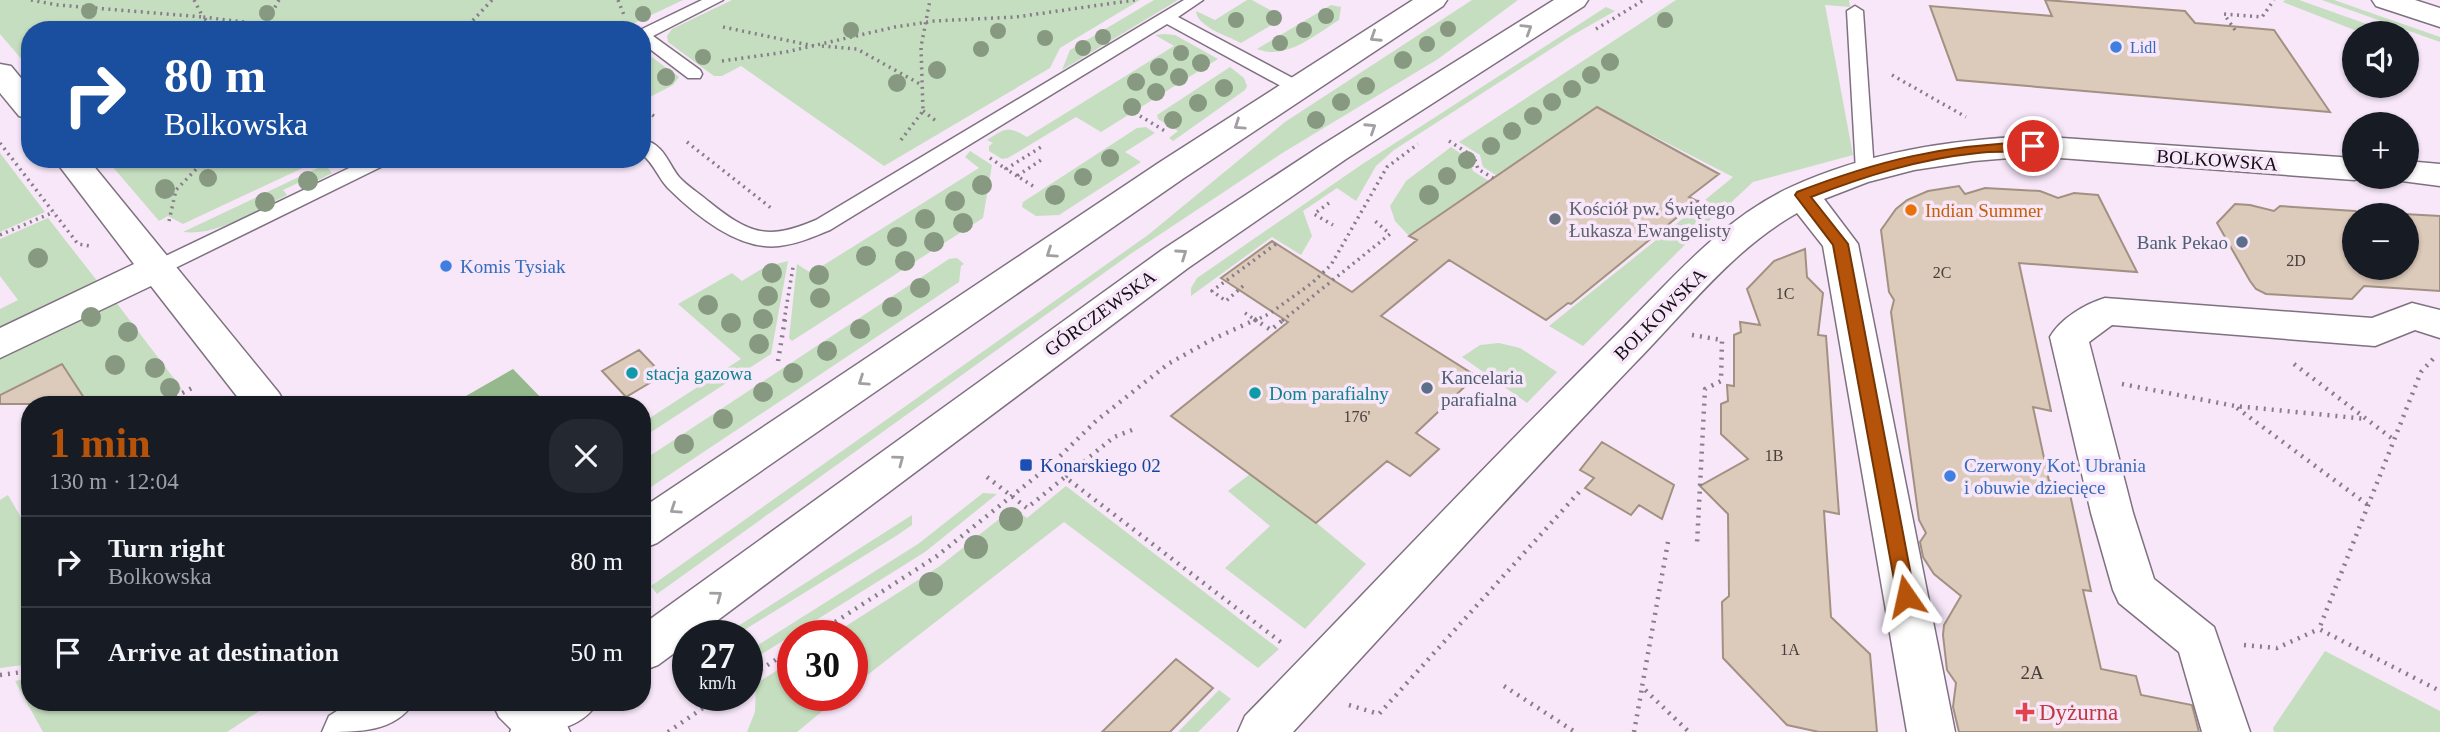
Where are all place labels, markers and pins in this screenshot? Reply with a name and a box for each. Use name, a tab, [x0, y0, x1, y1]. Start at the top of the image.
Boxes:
marker: Lidl	[2108, 39, 2124, 55]
place label: Lidl	[2130, 39, 2157, 56]
pin	[2003, 116, 2063, 176]
place label: Kościół pw. Świętego Łukasza Ewangelisty	[1569, 198, 1735, 241]
place label: Indian Summer	[1925, 200, 2043, 221]
marker: Indian Summer	[1903, 202, 1919, 218]
marker: Kościół pw. Świętego Łukasza Ewangelisty	[1547, 211, 1563, 227]
place label: Bank Pekao	[2137, 232, 2228, 253]
marker: Bank Pekao	[2234, 234, 2250, 250]
place label: Komis Tysiak	[460, 256, 566, 277]
marker: Komis Tysiak	[438, 258, 454, 274]
place label: stacja gazowa	[646, 363, 753, 384]
marker: stacja gazowa	[624, 365, 640, 381]
place label: Kancelaria parafialna	[1441, 367, 1524, 410]
marker: Kancelaria parafialna	[1419, 380, 1435, 396]
place label: Dom parafialny	[1269, 383, 1389, 404]
marker: Dom parafialny	[1247, 385, 1263, 401]
place label: Konarskiego 02	[1040, 455, 1161, 476]
place label: Czerwony Kot. Ubrania i obuwie dziecięce	[1964, 455, 2147, 498]
marker: Konarskiego 02	[1018, 457, 1034, 473]
marker: Czerwony Kot. Ubrania i obuwie dziecięce	[1942, 468, 1958, 484]
place label: Dyżurna	[2039, 700, 2118, 725]
marker: Dyżurna	[2017, 704, 2033, 720]

